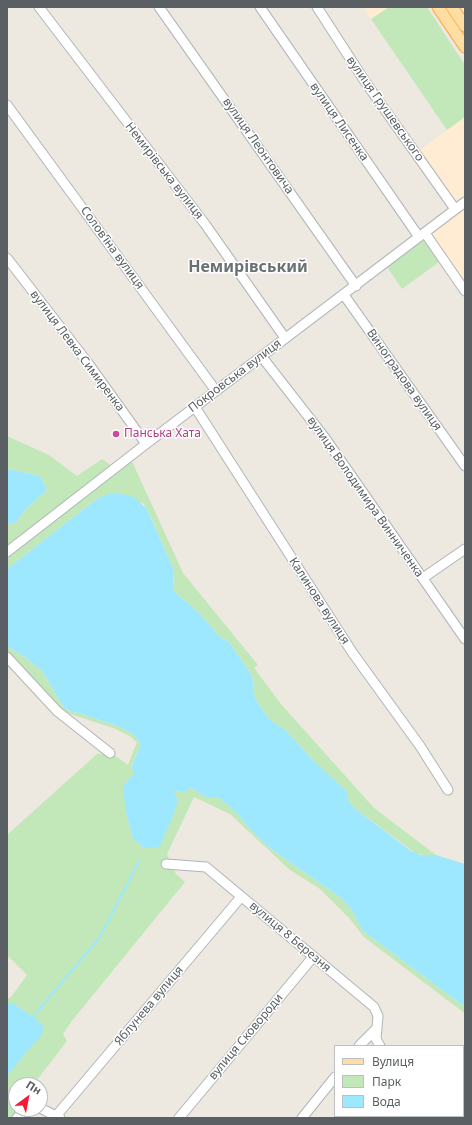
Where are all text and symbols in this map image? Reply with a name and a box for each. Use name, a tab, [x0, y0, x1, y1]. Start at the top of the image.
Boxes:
street label: вулиця Грушевського	[343, 54, 427, 164]
street label: вулиця Лисенка	[307, 80, 371, 164]
street label: вулиця Леонтовича	[219, 95, 297, 197]
street label: Немирівська вулиця	[122, 120, 206, 222]
street label: Соловʼїна вулиця	[77, 204, 147, 292]
district label: Немирівський	[188, 257, 308, 277]
street label: вулиця Левка Симиренка	[27, 288, 127, 414]
street label: Виноградова вулиця	[363, 326, 445, 434]
street label: Покровська вулиця	[186, 336, 284, 416]
street label: вулиця Володимира Винниченка	[304, 414, 426, 580]
place label: Панська Хата	[124, 427, 201, 441]
marker: Панська Хата	[111, 429, 121, 439]
street label: Калинова вулиця	[286, 555, 352, 647]
street label: вулиця 8 Березня	[246, 899, 334, 975]
street label: Яблунева вулиця	[112, 963, 186, 1049]
street label: вулиця Сковороди	[206, 991, 286, 1083]
legend	[334, 1045, 464, 1117]
text: Вулиця	[372, 1053, 414, 1070]
text: Парк	[372, 1073, 401, 1090]
north arrow	[8, 1077, 48, 1117]
text: Пн	[23, 1077, 45, 1098]
text: Вода	[372, 1093, 401, 1110]

